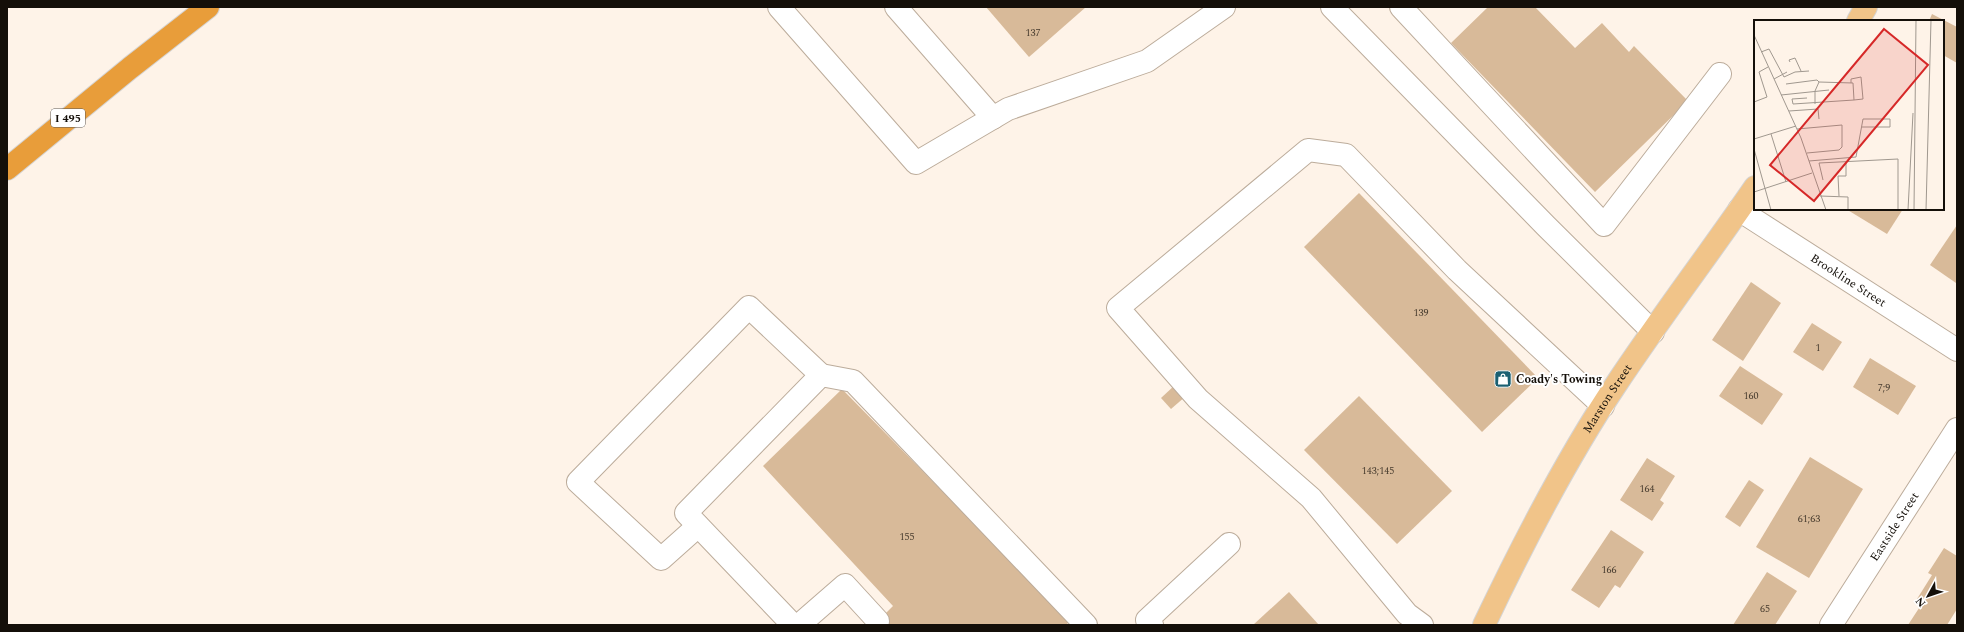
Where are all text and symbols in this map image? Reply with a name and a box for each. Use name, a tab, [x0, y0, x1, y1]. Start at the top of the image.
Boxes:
inset map	[1754, 20, 1944, 210]
house number: 137	[1026, 25, 1041, 41]
road number: I 495	[51, 109, 85, 127]
street label: Brookline Street	[1806, 249, 1890, 312]
house number: 139	[1414, 305, 1429, 321]
house number: 1	[1816, 340, 1821, 356]
street label: Marston Street	[1578, 360, 1637, 437]
shop icon: Coady's Towing	[1493, 369, 1513, 389]
place label: Coady's Towing	[1516, 370, 1602, 389]
house number: 7;9	[1878, 380, 1890, 396]
house number: 160	[1744, 388, 1759, 404]
house number: 143;145	[1362, 463, 1394, 479]
house number: 164	[1640, 481, 1655, 497]
street label: Eastside Street	[1865, 488, 1924, 565]
house number: 61;63	[1798, 511, 1820, 527]
house number: 155	[900, 529, 915, 545]
house number: 166	[1602, 562, 1617, 578]
north arrow	[1908, 576, 1948, 616]
text: N	[1911, 593, 1930, 611]
house number: 65	[1760, 601, 1770, 617]

